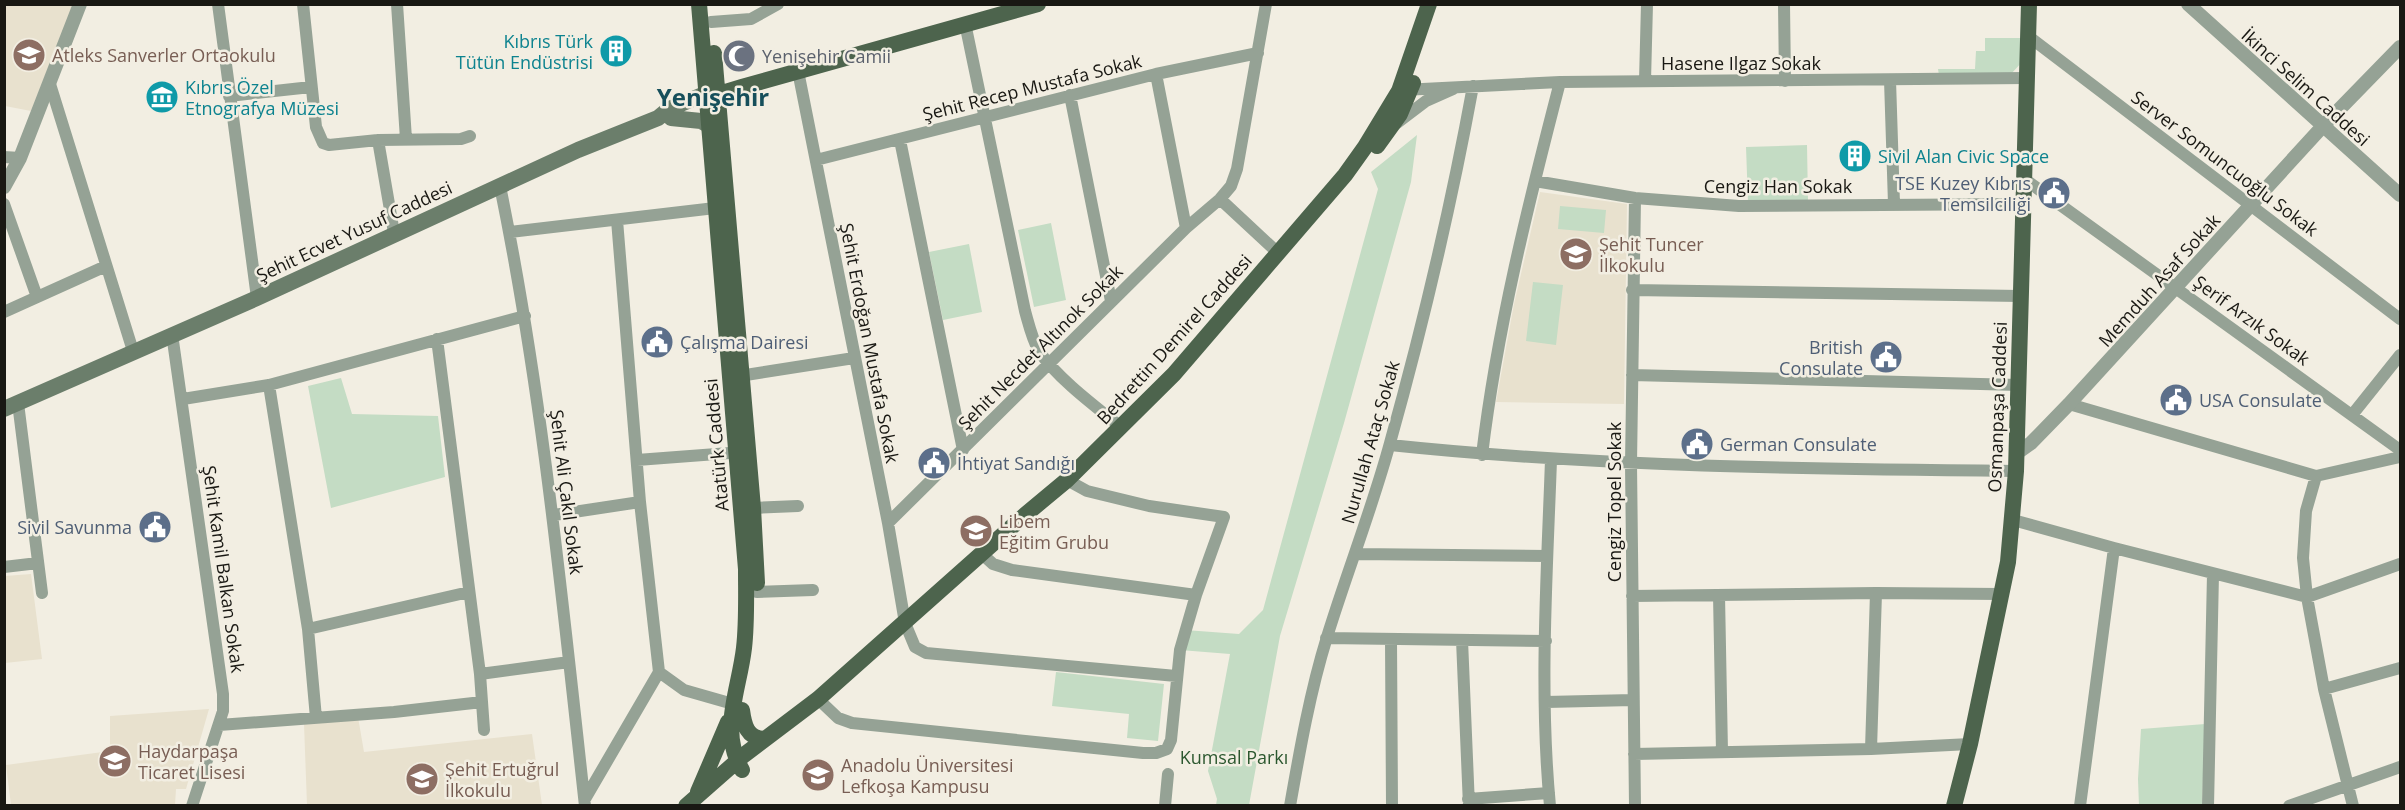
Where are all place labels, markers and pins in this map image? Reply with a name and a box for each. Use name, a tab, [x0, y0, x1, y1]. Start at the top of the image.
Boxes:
place label: Kıbrıs Türk Tütün Endüstrisi	[456, 29, 594, 74]
building icon: Kıbrıs Türk Tütün Endüstrisi	[598, 33, 634, 69]
school or university icon: Atleks Sanverler Ortaokulu	[11, 37, 47, 73]
mosque icon: Yenişehir Camii	[721, 38, 757, 74]
place label: Atleks Sanverler Ortaokulu	[52, 43, 276, 67]
place label: Yenişehir Camii	[762, 44, 891, 68]
place label: Kıbrıs Özel Etnografya Müzesi	[185, 75, 339, 120]
museum icon: Kıbrıs Özel Etnografya Müzesi	[144, 79, 180, 115]
building icon: Sivil Alan Civic Space	[1837, 138, 1873, 174]
place label: Sivil Alan Civic Space	[1878, 144, 2049, 168]
place label: TSE Kuzey Kıbrıs Temsilciliği	[1895, 171, 2031, 216]
public building icon: TSE Kuzey Kıbrıs Temsilciliği	[2036, 175, 2072, 211]
place label: Şehit Tuncer İlkokulu	[1599, 232, 1704, 277]
school or university icon: Şehit Tuncer İlkokulu	[1558, 236, 1594, 272]
public building icon: Çalışma Dairesi	[639, 324, 675, 360]
place label: Çalışma Dairesi	[680, 330, 809, 354]
place label: British Consulate	[1779, 335, 1863, 380]
public building icon: British Consulate	[1868, 339, 1904, 375]
public building icon: USA Consulate	[2158, 382, 2194, 418]
place label: USA Consulate	[2199, 388, 2322, 412]
public building icon: German Consulate	[1679, 426, 1715, 462]
place label: German Consulate	[1720, 432, 1877, 456]
public building icon: İhtiyat Sandığı	[916, 445, 952, 481]
place label: İhtiyat Sandığı	[957, 451, 1075, 475]
public building icon: Sivil Savunma	[137, 509, 173, 545]
place label: Libem Eğitim Grubu	[999, 509, 1109, 554]
school or university icon: Libem Eğitim Grubu	[958, 513, 994, 549]
place label: Sivil Savunma	[17, 515, 132, 539]
place label: Haydarpaşa Ticaret Lisesi	[138, 739, 245, 784]
school or university icon: Haydarpaşa Ticaret Lisesi	[97, 743, 133, 779]
place label: Anadolu Üniversitesi Lefkoşa Kampusu	[841, 753, 1013, 798]
place label: Şehit Ertuğrul İlkokulu	[445, 757, 559, 802]
school or university icon: Anadolu Üniversitesi Lefkoşa Kampusu	[800, 757, 836, 793]
school or university icon: Şehit Ertuğrul İlkokulu	[404, 761, 440, 797]

